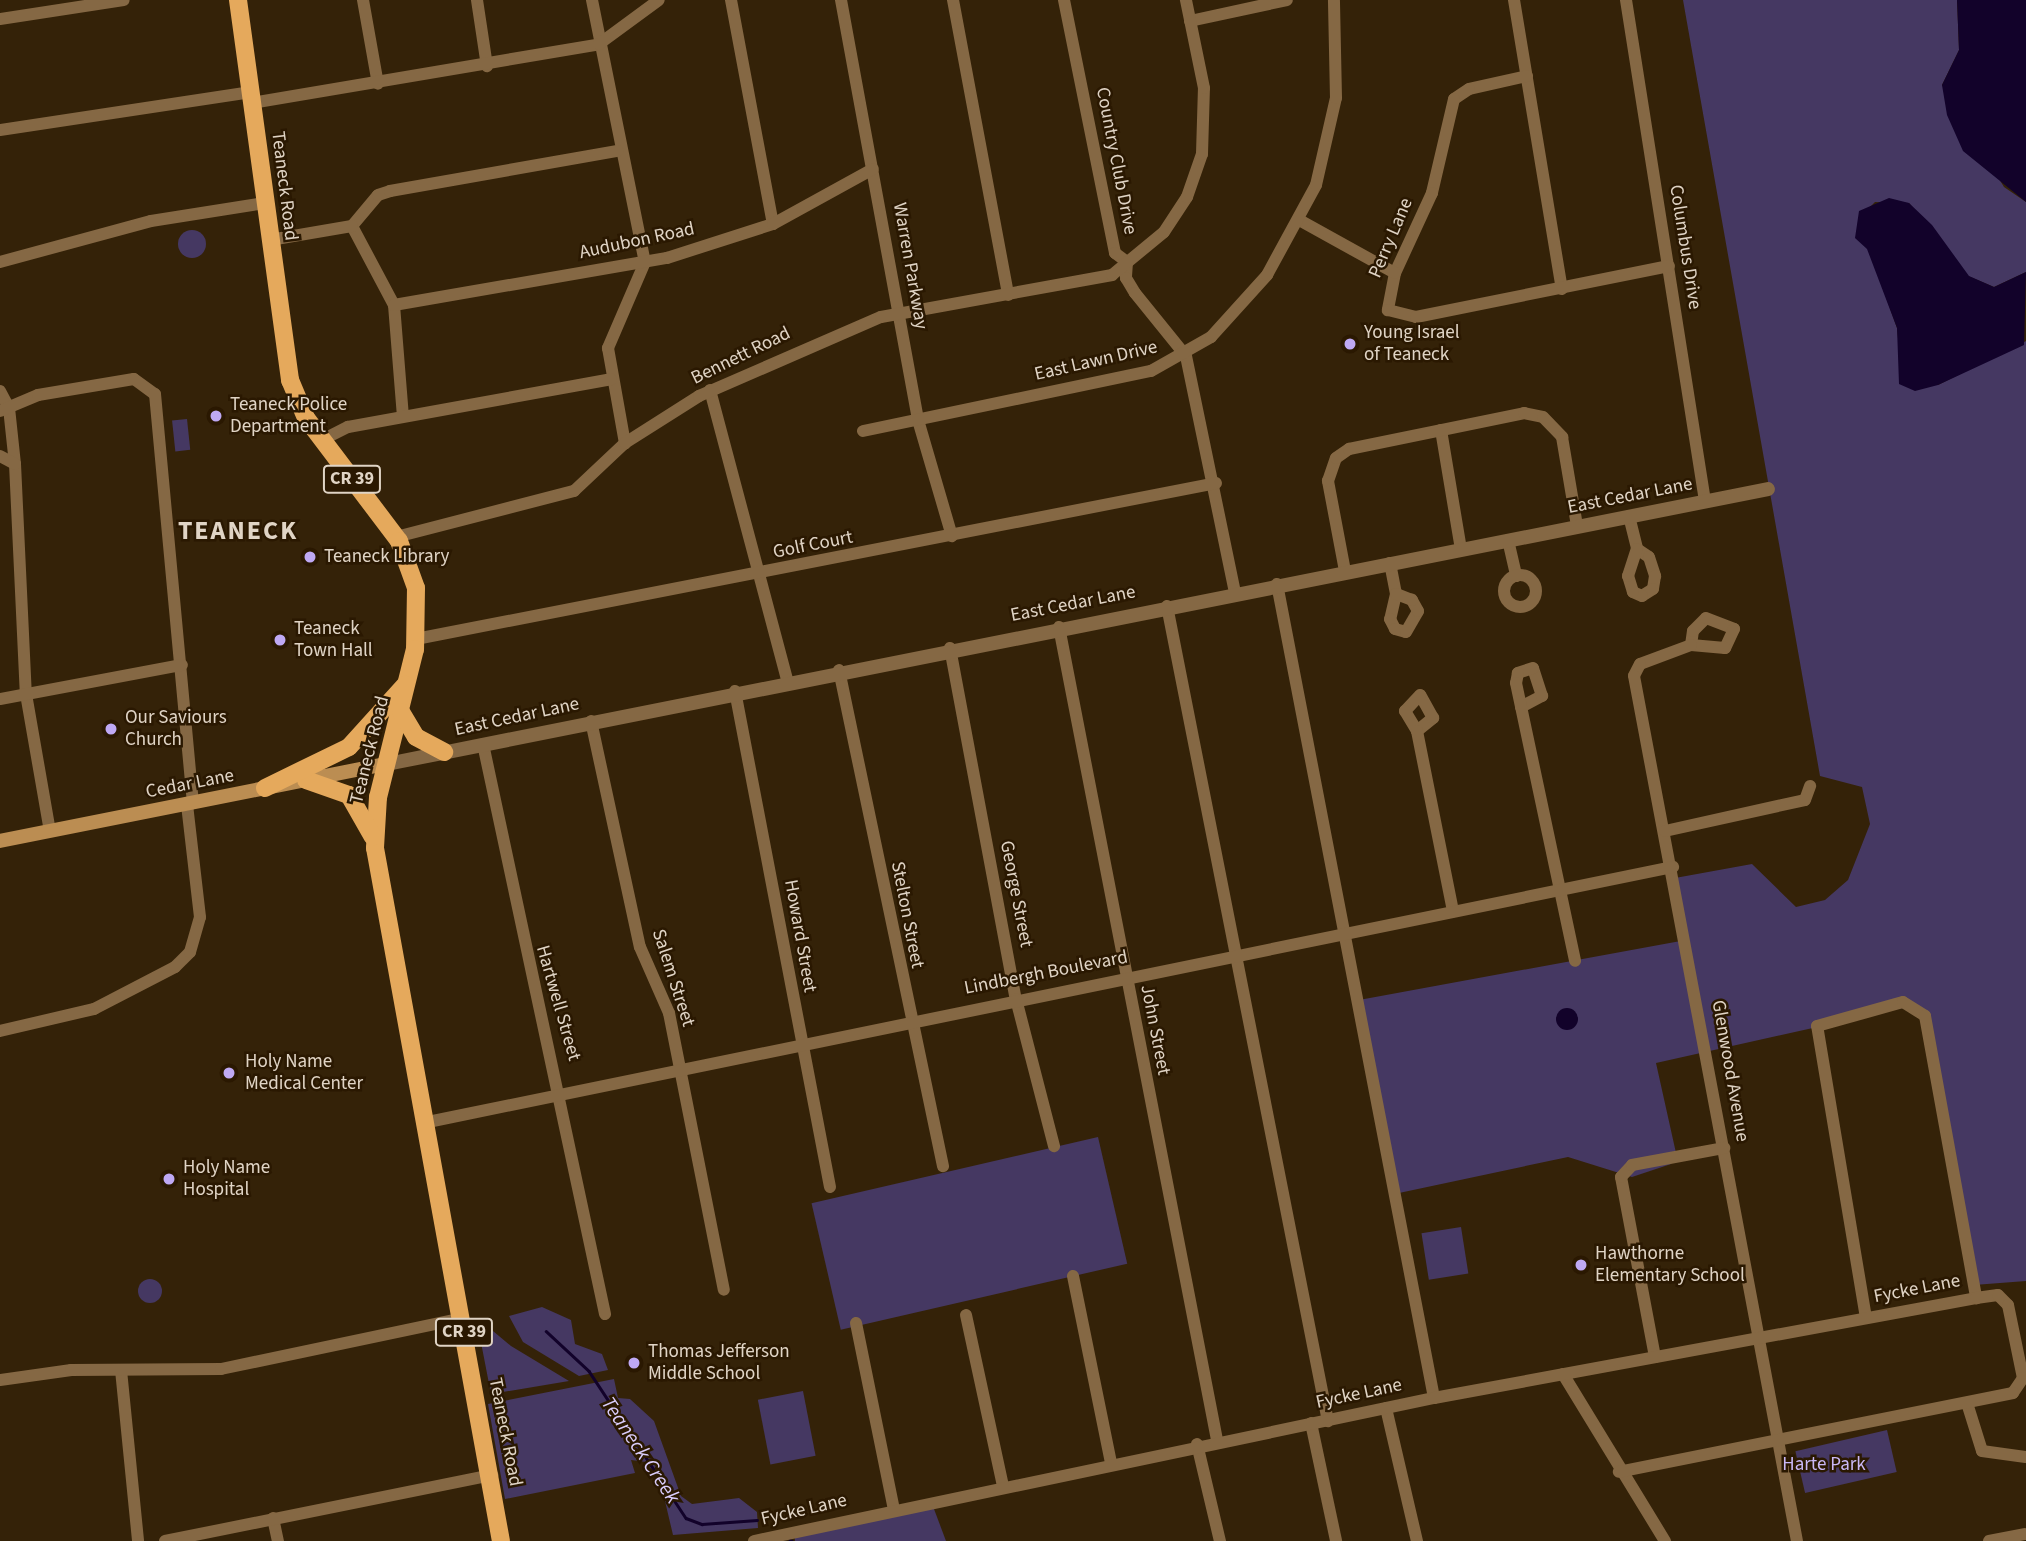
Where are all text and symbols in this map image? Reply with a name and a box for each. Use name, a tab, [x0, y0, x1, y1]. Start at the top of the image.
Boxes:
street label: Country Club Drive	[1091, 85, 1141, 237]
street label: Teaneck Road	[266, 130, 302, 242]
street label: Columbus Drive	[1664, 183, 1706, 311]
street label: Perry Lane	[1364, 195, 1418, 281]
street label: Warren Parkway	[888, 201, 932, 331]
street label: Audubon Road	[577, 218, 697, 264]
street label: Bennett Road	[688, 322, 794, 390]
place label: Young Israel of Teaneck	[1364, 322, 1460, 366]
street label: East Lawn Drive	[1032, 336, 1160, 386]
marker: Young Israel of Teaneck	[1342, 336, 1358, 352]
place label: Teaneck Police Department	[230, 394, 347, 438]
marker: Teaneck Police Department	[208, 408, 224, 424]
road number: CR 39	[322, 464, 382, 494]
street label: East Cedar Lane	[1566, 473, 1694, 519]
district label: TEANECK	[179, 515, 297, 547]
street label: Golf Court	[771, 526, 855, 564]
place label: Teaneck Library	[324, 546, 449, 568]
marker: Teaneck Library	[302, 549, 318, 565]
street label: East Cedar Lane	[1009, 581, 1137, 627]
place label: Teaneck Town Hall	[294, 618, 373, 662]
marker: Teaneck Town Hall	[272, 632, 288, 648]
street label: East Cedar Lane	[453, 693, 581, 741]
street label: Teaneck Road	[346, 694, 394, 806]
place label: Our Saviours Church	[125, 707, 227, 751]
marker: Our Saviours Church	[103, 721, 119, 737]
street label: Cedar Lane	[144, 764, 236, 804]
street label: George Street	[995, 839, 1037, 949]
street label: Stelton Street	[885, 860, 929, 970]
street label: Howard Street	[779, 878, 821, 994]
street label: Salem Street	[647, 926, 699, 1030]
street label: Hartwell Street	[531, 943, 585, 1063]
street label: Lindbergh Boulevard	[962, 946, 1130, 1000]
street label: John Street	[1135, 983, 1175, 1077]
street label: Glenwood Avenue	[1706, 998, 1754, 1144]
place label: Holy Name Medical Center	[245, 1051, 363, 1095]
marker: Holy Name Medical Center	[219, 1063, 239, 1083]
place label: Holy Name Hospital	[183, 1157, 270, 1201]
marker: Holy Name Hospital	[161, 1171, 177, 1187]
place label: Hawthorne Elementary School	[1595, 1243, 1745, 1287]
marker: Hawthorne Elementary School	[1573, 1257, 1589, 1273]
street label: Fycke Lane	[1872, 1269, 1962, 1309]
road number: CR 39	[434, 1317, 494, 1346]
place label: Thomas Jefferson Middle School	[648, 1341, 790, 1385]
marker: Thomas Jefferson Middle School	[626, 1355, 642, 1371]
street label: Fycke Lane	[1314, 1374, 1404, 1414]
street label: Teaneck Road	[483, 1376, 527, 1488]
water label: Teaneck Creek	[596, 1392, 686, 1508]
park label: Harte Park	[1782, 1454, 1866, 1476]
street label: Fycke Lane	[759, 1489, 849, 1531]

